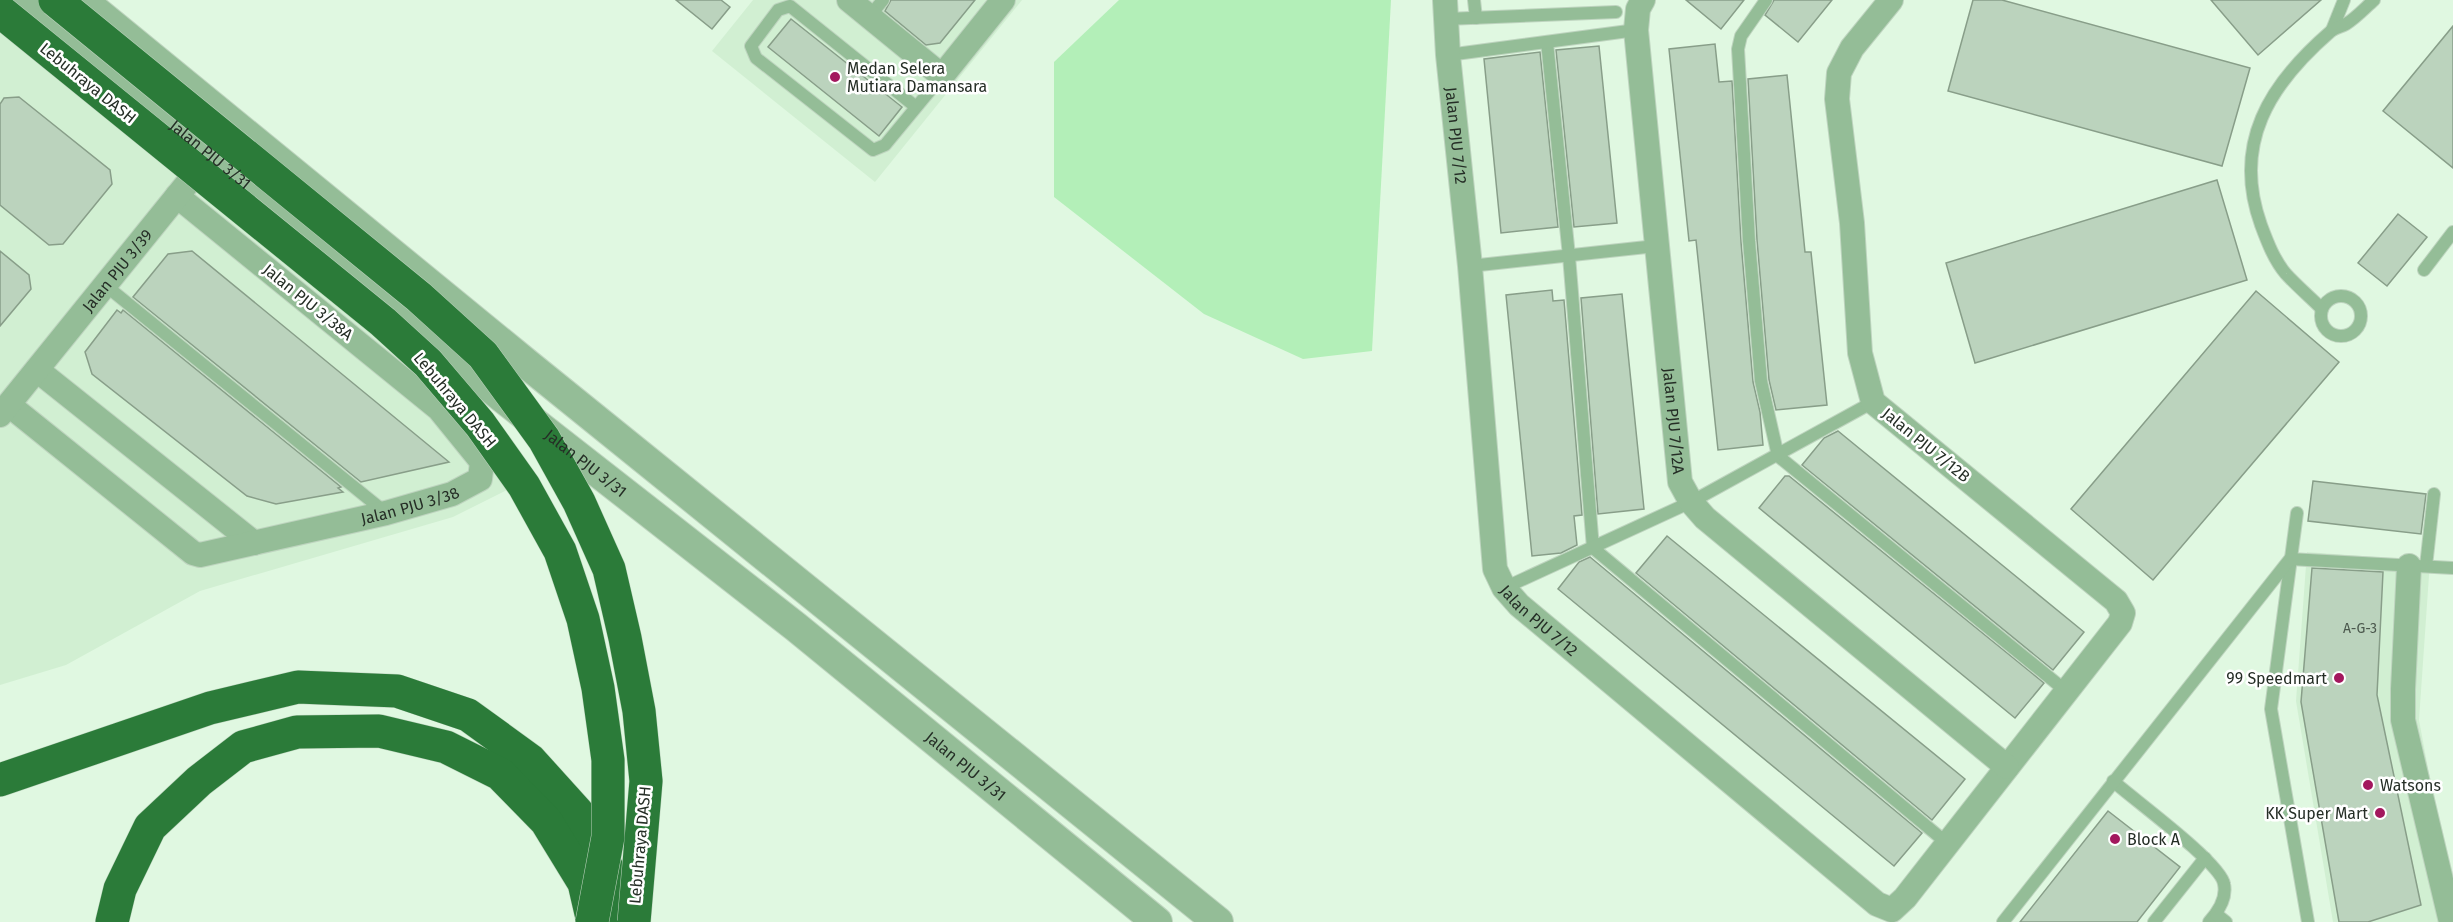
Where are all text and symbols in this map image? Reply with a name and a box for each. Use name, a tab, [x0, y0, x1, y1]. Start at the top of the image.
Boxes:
street label: Lebuhraya DASH	[36, 38, 140, 128]
place label: Medan Selera Mutiara Damansara	[847, 59, 987, 96]
marker: Medan Selera Mutiara Damansara	[828, 70, 842, 84]
street label: Jalan PJU 7/12	[1442, 86, 1471, 185]
street label: Jalan PJU 3/31	[166, 116, 255, 193]
street label: Jalan PJU 3/39	[78, 225, 156, 315]
street label: Jalan PJU 3/38A	[259, 260, 358, 345]
street label: Lebuhraya DASH	[410, 349, 500, 451]
street label: Jalan PJU 7/12A	[1659, 367, 1689, 476]
street label: Jalan PJU 7/12B	[1878, 404, 1974, 486]
street label: Jalan PJU 3/31	[541, 425, 631, 501]
street label: Jalan PJU 3/38	[359, 482, 463, 528]
street label: Jalan PJU 7/12	[1496, 581, 1582, 660]
house number: A-G-3	[2343, 620, 2377, 637]
place label: 99 Speedmart	[2226, 669, 2327, 688]
marker: 99 Speedmart	[2332, 671, 2346, 685]
street label: Jalan PJU 3/31	[922, 727, 1010, 805]
place label: Watsons	[2380, 776, 2441, 795]
marker: Watsons	[2361, 778, 2375, 792]
street label: Lebuhraya DASH	[625, 785, 655, 905]
place label: KK Super Mart	[2265, 804, 2368, 823]
marker: KK Super Mart	[2373, 806, 2387, 820]
place label: Block A	[2127, 830, 2181, 849]
marker: Block A	[2108, 832, 2122, 846]

